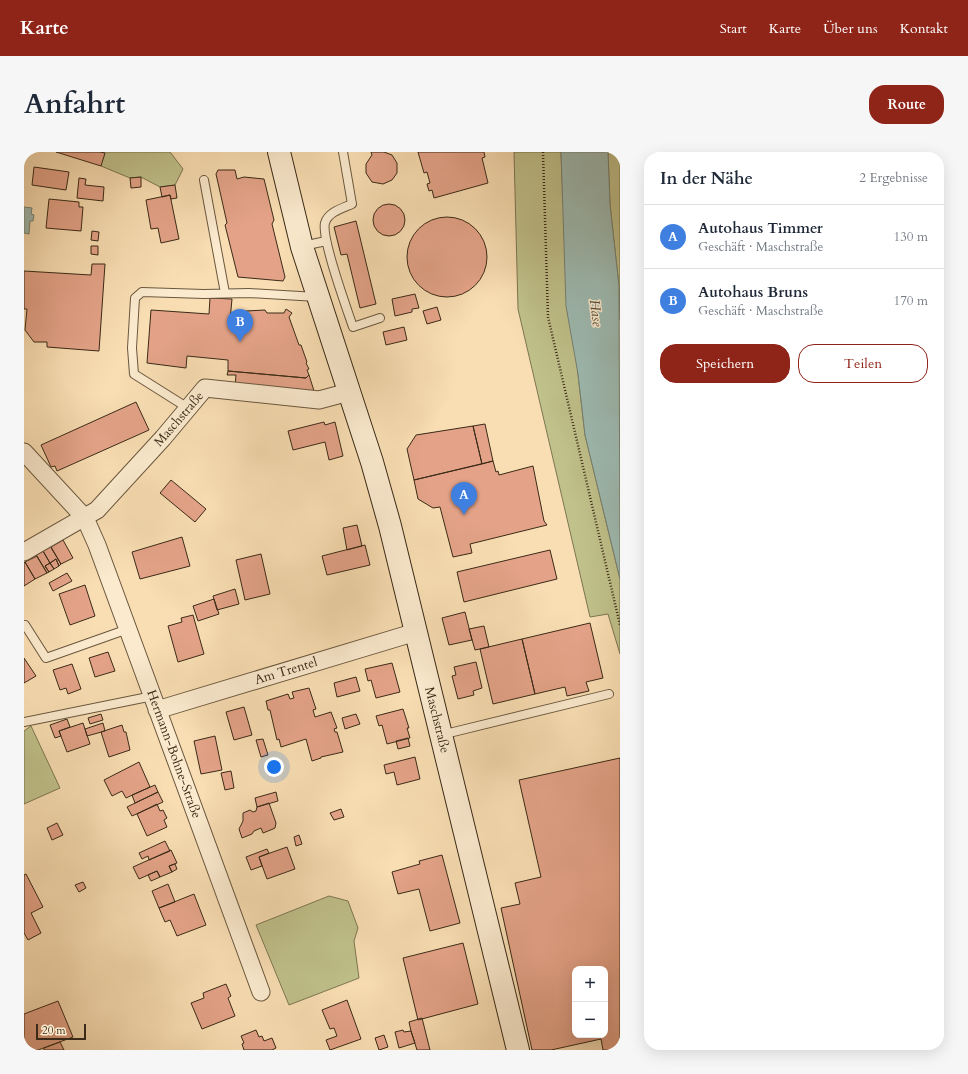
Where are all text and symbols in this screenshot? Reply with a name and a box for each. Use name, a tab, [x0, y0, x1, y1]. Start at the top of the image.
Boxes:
text: Karte	[20, 15, 69, 41]
text: Start	[720, 19, 747, 38]
text: Karte	[769, 19, 801, 38]
text: Über uns	[823, 19, 878, 38]
text: Kontakt	[900, 19, 948, 38]
text: Anfahrt	[24, 85, 125, 123]
button: Route	[869, 85, 944, 124]
text: In der Nähe	[660, 167, 753, 190]
text: 2 Ergebnisse	[859, 169, 928, 187]
text: Autohaus Timmer	[698, 218, 823, 238]
text: A	[668, 228, 678, 246]
text: 130 m	[894, 228, 928, 246]
text: Geschäft · Maschstraße	[698, 238, 823, 256]
text: Autohaus Bruns	[698, 282, 808, 302]
text: B	[668, 292, 678, 310]
text: 170 m	[894, 292, 928, 310]
water label: Hase	[585, 298, 607, 328]
text: Geschäft · Maschstraße	[698, 302, 823, 320]
pin: B	[227, 309, 253, 342]
button: Speichern	[660, 344, 790, 383]
button: Teilen	[798, 344, 928, 383]
street label: Maschstraße	[150, 387, 208, 450]
pin: A	[451, 482, 477, 515]
street label: Am Trentel	[252, 653, 320, 689]
street label: Maschstraße	[420, 685, 454, 755]
street label: Hermann-Bohne-Straße	[142, 687, 206, 821]
your location	[264, 757, 284, 777]
map controls	[572, 966, 608, 1038]
button: +	[572, 966, 608, 1002]
button: −	[572, 1002, 608, 1038]
scale bar	[36, 1022, 86, 1041]
text: 20 m	[42, 1023, 66, 1038]

